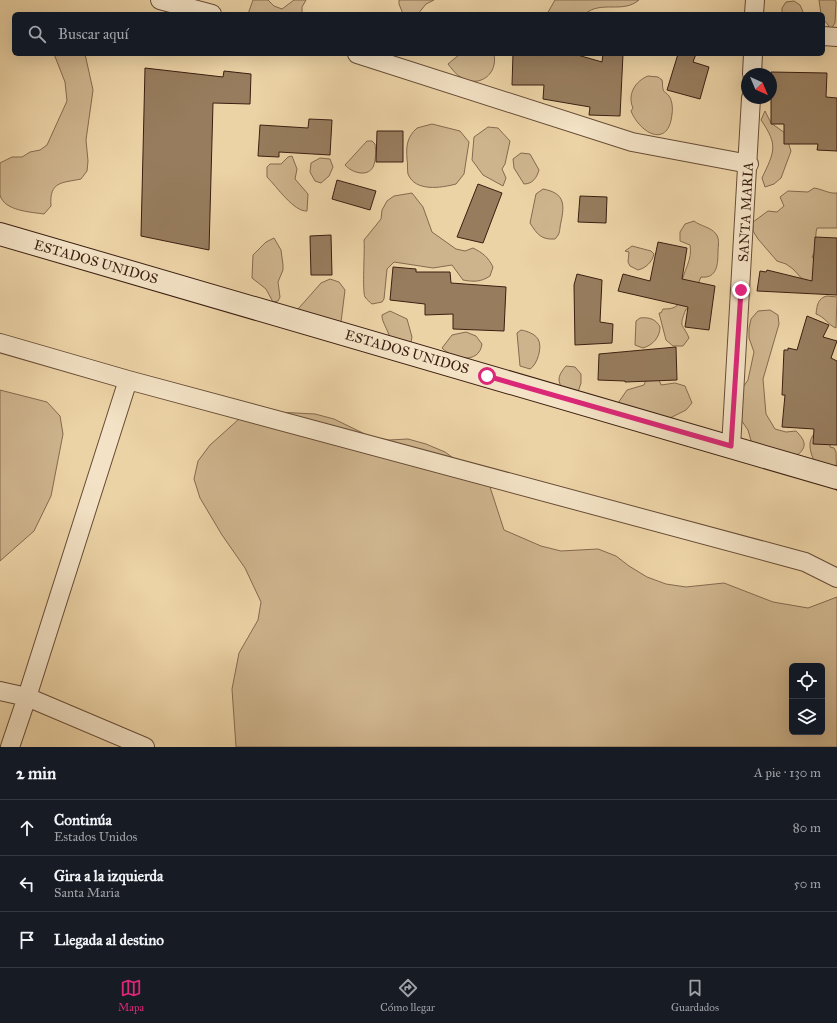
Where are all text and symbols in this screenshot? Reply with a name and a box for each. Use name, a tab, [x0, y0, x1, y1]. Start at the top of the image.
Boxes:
search box	[12, 12, 825, 56]
icon: search	[26, 23, 48, 45]
text: Buscar aquí	[58, 25, 129, 43]
north arrow	[741, 68, 777, 104]
street label: SANTA MARIA	[735, 161, 757, 263]
street label: ESTADOS UNIDOS	[32, 236, 160, 288]
route end	[732, 281, 750, 299]
street label: ESTADOS UNIDOS	[343, 326, 471, 378]
route start	[478, 367, 496, 385]
map controls	[789, 663, 825, 735]
button: locate	[789, 663, 825, 699]
button: layers	[789, 699, 825, 735]
text: 2 min	[16, 763, 56, 784]
text: A pie · 130 m	[754, 765, 821, 781]
text: Continúa	[54, 811, 112, 829]
icon: ahead	[16, 817, 38, 839]
text: 80 m	[793, 820, 821, 836]
text: Estados Unidos	[54, 829, 137, 845]
text: Gira a la izquierda	[54, 867, 163, 885]
icon: left	[16, 873, 38, 895]
text: 50 m	[794, 876, 821, 892]
text: Santa Maria	[54, 885, 120, 901]
icon: arrive	[16, 929, 38, 951]
text: Llegada al destino	[54, 931, 164, 949]
tab: Mapa	[118, 977, 144, 1014]
tab: Cómo llegar	[380, 977, 435, 1014]
tab: Guardados	[671, 977, 719, 1014]

